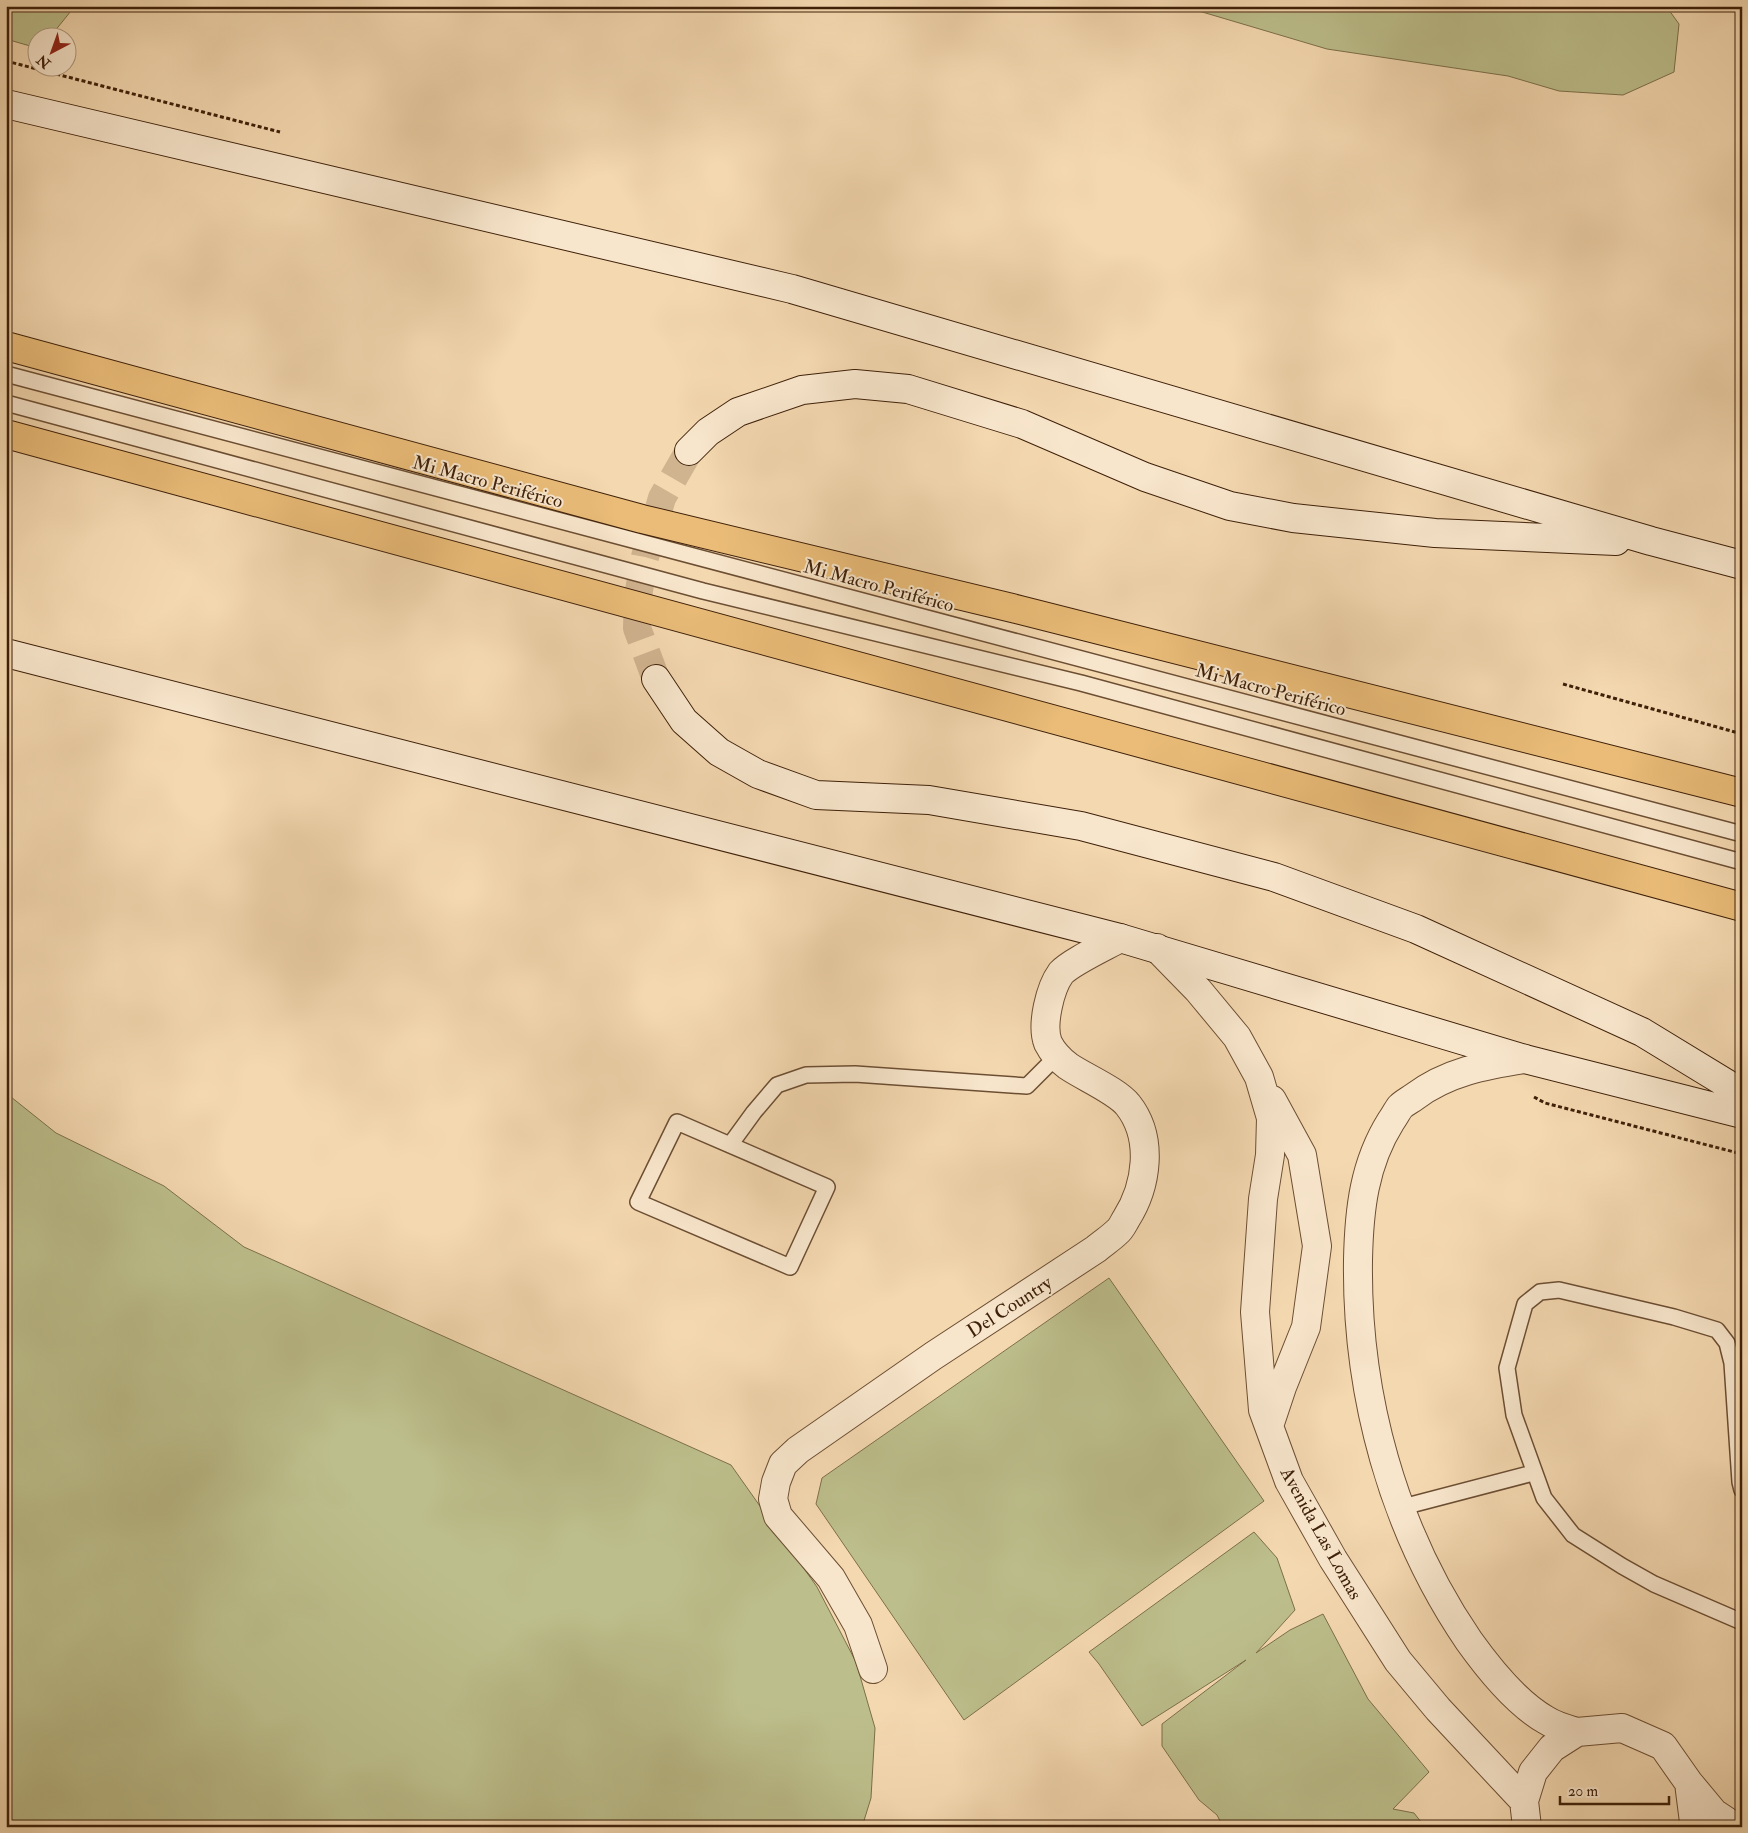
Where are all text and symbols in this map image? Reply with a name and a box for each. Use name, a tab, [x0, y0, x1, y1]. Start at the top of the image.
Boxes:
north arrow	[28, 28, 78, 78]
text: N	[33, 51, 55, 73]
street label: Mi Macro Periférico	[410, 450, 566, 514]
street label: Mi Macro Periférico	[801, 554, 957, 618]
street label: Mi Macro Periférico	[1193, 658, 1349, 722]
street label: Del Country	[963, 1270, 1057, 1343]
street label: Avenida Las Lomas	[1274, 1462, 1367, 1604]
scale bar	[1560, 1773, 1669, 1805]
text: 20 m	[1568, 1782, 1598, 1801]

